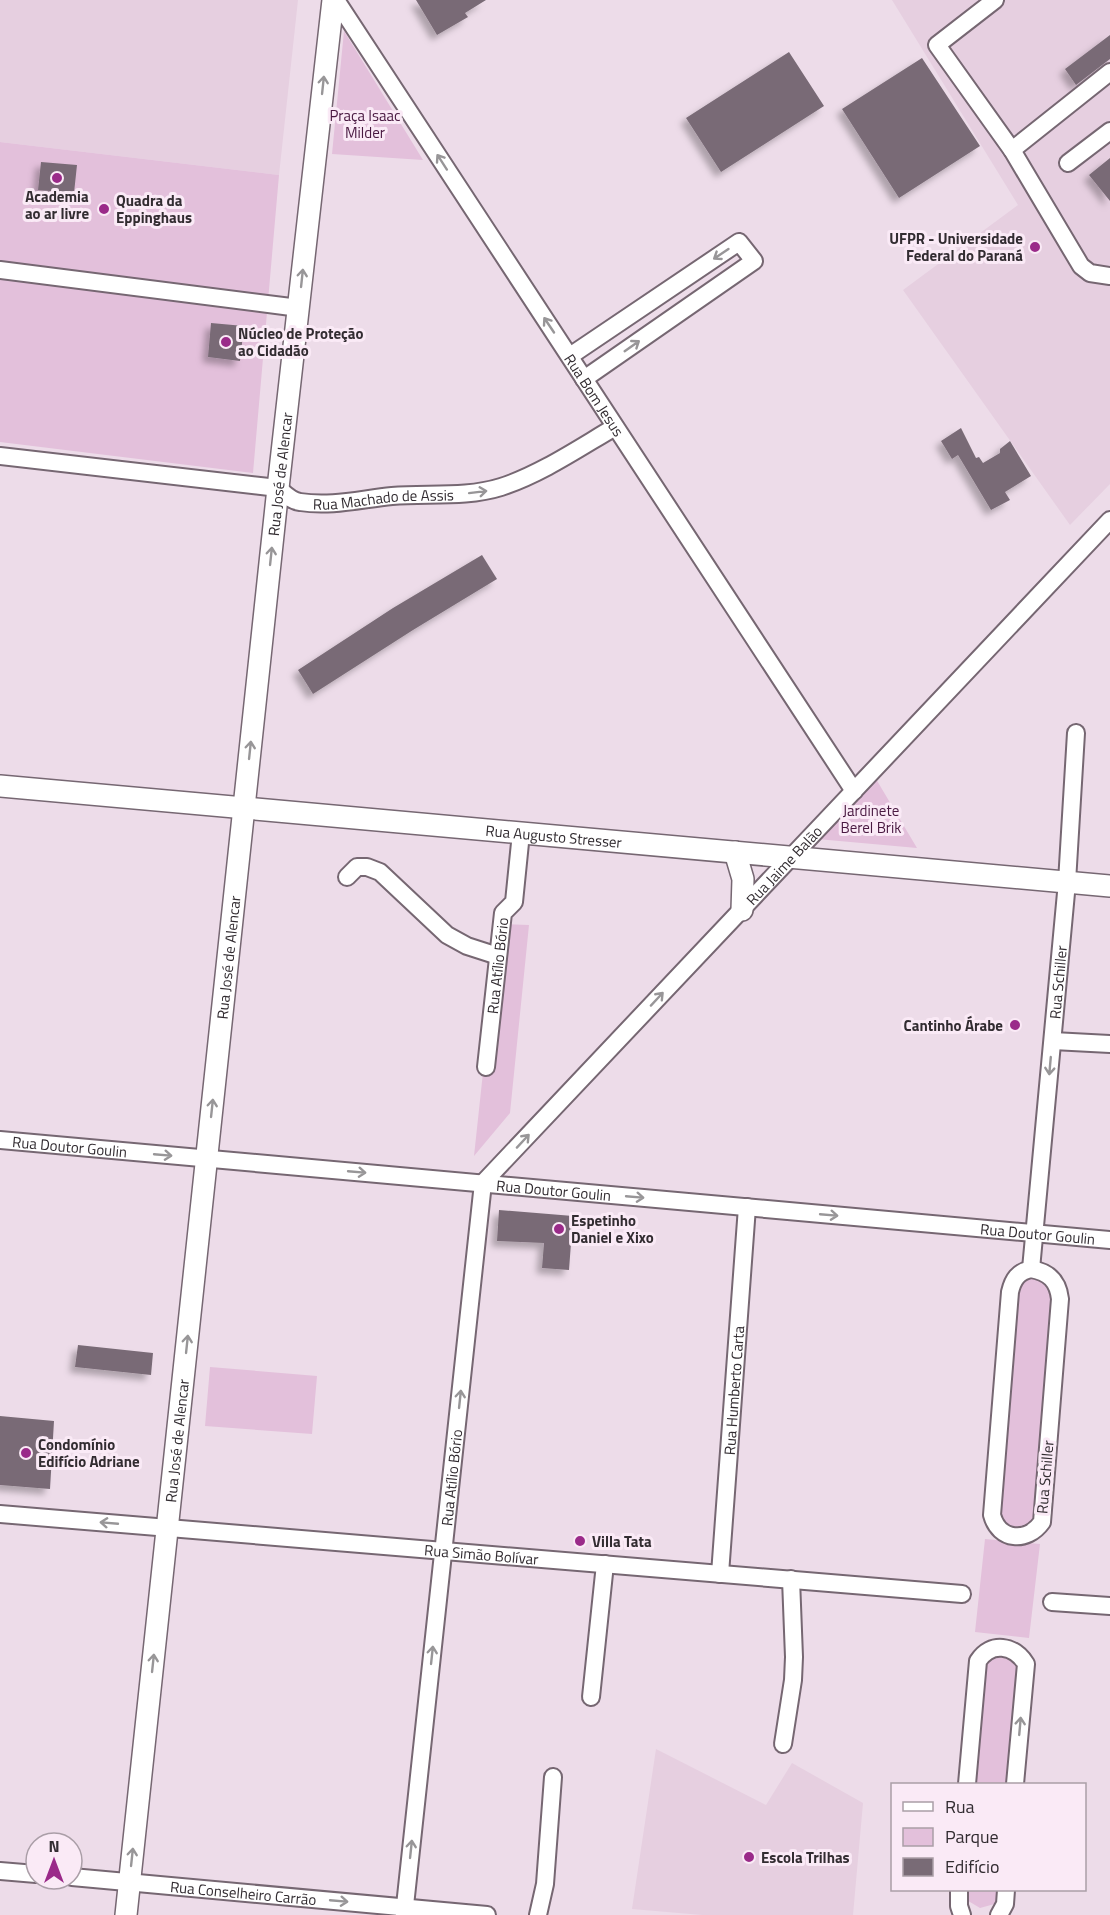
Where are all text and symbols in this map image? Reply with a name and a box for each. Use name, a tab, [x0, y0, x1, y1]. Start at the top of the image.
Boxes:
one-way arrow	[318, 75, 329, 95]
park label: Praça Isaac Milder	[329, 104, 401, 144]
one-way arrow	[435, 154, 447, 171]
marker: Academia ao ar livre	[50, 171, 64, 185]
place label: Academia ao ar livre	[25, 185, 89, 225]
place label: Quadra da Eppinghaus	[116, 189, 192, 229]
marker: Quadra da Eppinghaus	[97, 202, 111, 216]
place label: UFPR - Universidade Federal do Paraná	[889, 227, 1023, 267]
marker: UFPR - Universidade Federal do Paraná	[1028, 240, 1042, 254]
one-way arrow	[714, 248, 730, 260]
one-way arrow	[297, 269, 308, 289]
one-way arrow	[543, 317, 555, 333]
place label: Núcleo de Proteção ao Cidadão	[238, 322, 363, 362]
marker: Núcleo de Proteção ao Cidadão	[219, 335, 233, 349]
one-way arrow	[623, 340, 640, 352]
street label: Rua Bom Jesus	[559, 349, 630, 441]
street label: Rua José de Alencar	[261, 411, 298, 537]
street label: Rua Machado de Assis	[313, 483, 454, 515]
one-way arrow	[467, 486, 487, 497]
one-way arrow	[266, 546, 277, 566]
one-way arrow	[245, 740, 256, 760]
park label: Jardinete Berel Brik	[840, 799, 902, 839]
street label: Rua Augusto Stresser	[485, 818, 623, 853]
street label: Rua Jaime Balão	[740, 820, 827, 910]
street label: Rua José de Alencar	[210, 894, 246, 1020]
street label: Rua Atílio Bório	[480, 916, 514, 1015]
street label: Rua Schiller	[1043, 944, 1073, 1020]
one-way arrow	[650, 992, 664, 1007]
place label: Cantinho Árabe	[904, 1014, 1003, 1037]
marker: Cantinho Árabe	[1008, 1018, 1022, 1032]
one-way arrow	[1044, 1056, 1055, 1076]
one-way arrow	[207, 1099, 218, 1119]
street label: Rua Doutor Goulin	[11, 1130, 128, 1163]
one-way arrow	[516, 1134, 530, 1149]
one-way arrow	[152, 1150, 172, 1161]
one-way arrow	[347, 1167, 367, 1178]
street label: Rua Doutor Goulin	[495, 1173, 612, 1207]
one-way arrow	[624, 1192, 644, 1203]
place label: Espetinho Daniel e Xixo	[571, 1209, 654, 1249]
one-way arrow	[819, 1210, 839, 1221]
street label: Rua Doutor Goulin	[979, 1217, 1096, 1250]
marker: Espetinho Daniel e Xixo	[552, 1222, 566, 1236]
street label: Rua Humberto Carta	[717, 1325, 750, 1456]
one-way arrow	[182, 1334, 193, 1354]
street label: Rua José de Alencar	[159, 1378, 195, 1504]
one-way arrow	[455, 1389, 466, 1409]
street label: Rua Atílio Bório	[435, 1428, 468, 1527]
place label: Condomínio Edifício Adriane	[38, 1433, 140, 1473]
street label: Rua Schiller	[1030, 1439, 1060, 1515]
marker: Condomínio Edifício Adriane	[19, 1446, 33, 1460]
one-way arrow	[100, 1517, 120, 1528]
place label: Villa Tata	[592, 1530, 652, 1553]
marker: Villa Tata	[573, 1534, 587, 1548]
street label: Rua Simão Bolívar	[423, 1538, 539, 1570]
one-way arrow	[427, 1646, 438, 1666]
one-way arrow	[148, 1653, 159, 1673]
one-way arrow	[1015, 1717, 1026, 1737]
legend	[891, 1783, 1086, 1891]
text: Rua	[945, 1793, 975, 1820]
text: Parque	[945, 1823, 999, 1850]
north arrow	[24, 1831, 84, 1891]
text: N	[48, 1834, 60, 1858]
one-way arrow	[406, 1840, 417, 1860]
place label: Escola Trilhas	[761, 1846, 850, 1869]
one-way arrow	[127, 1847, 138, 1867]
marker: Escola Trilhas	[742, 1850, 756, 1864]
text: Edifício	[945, 1853, 999, 1880]
street label: Rua Conselheiro Carrão	[169, 1875, 317, 1911]
one-way arrow	[329, 1896, 349, 1907]

